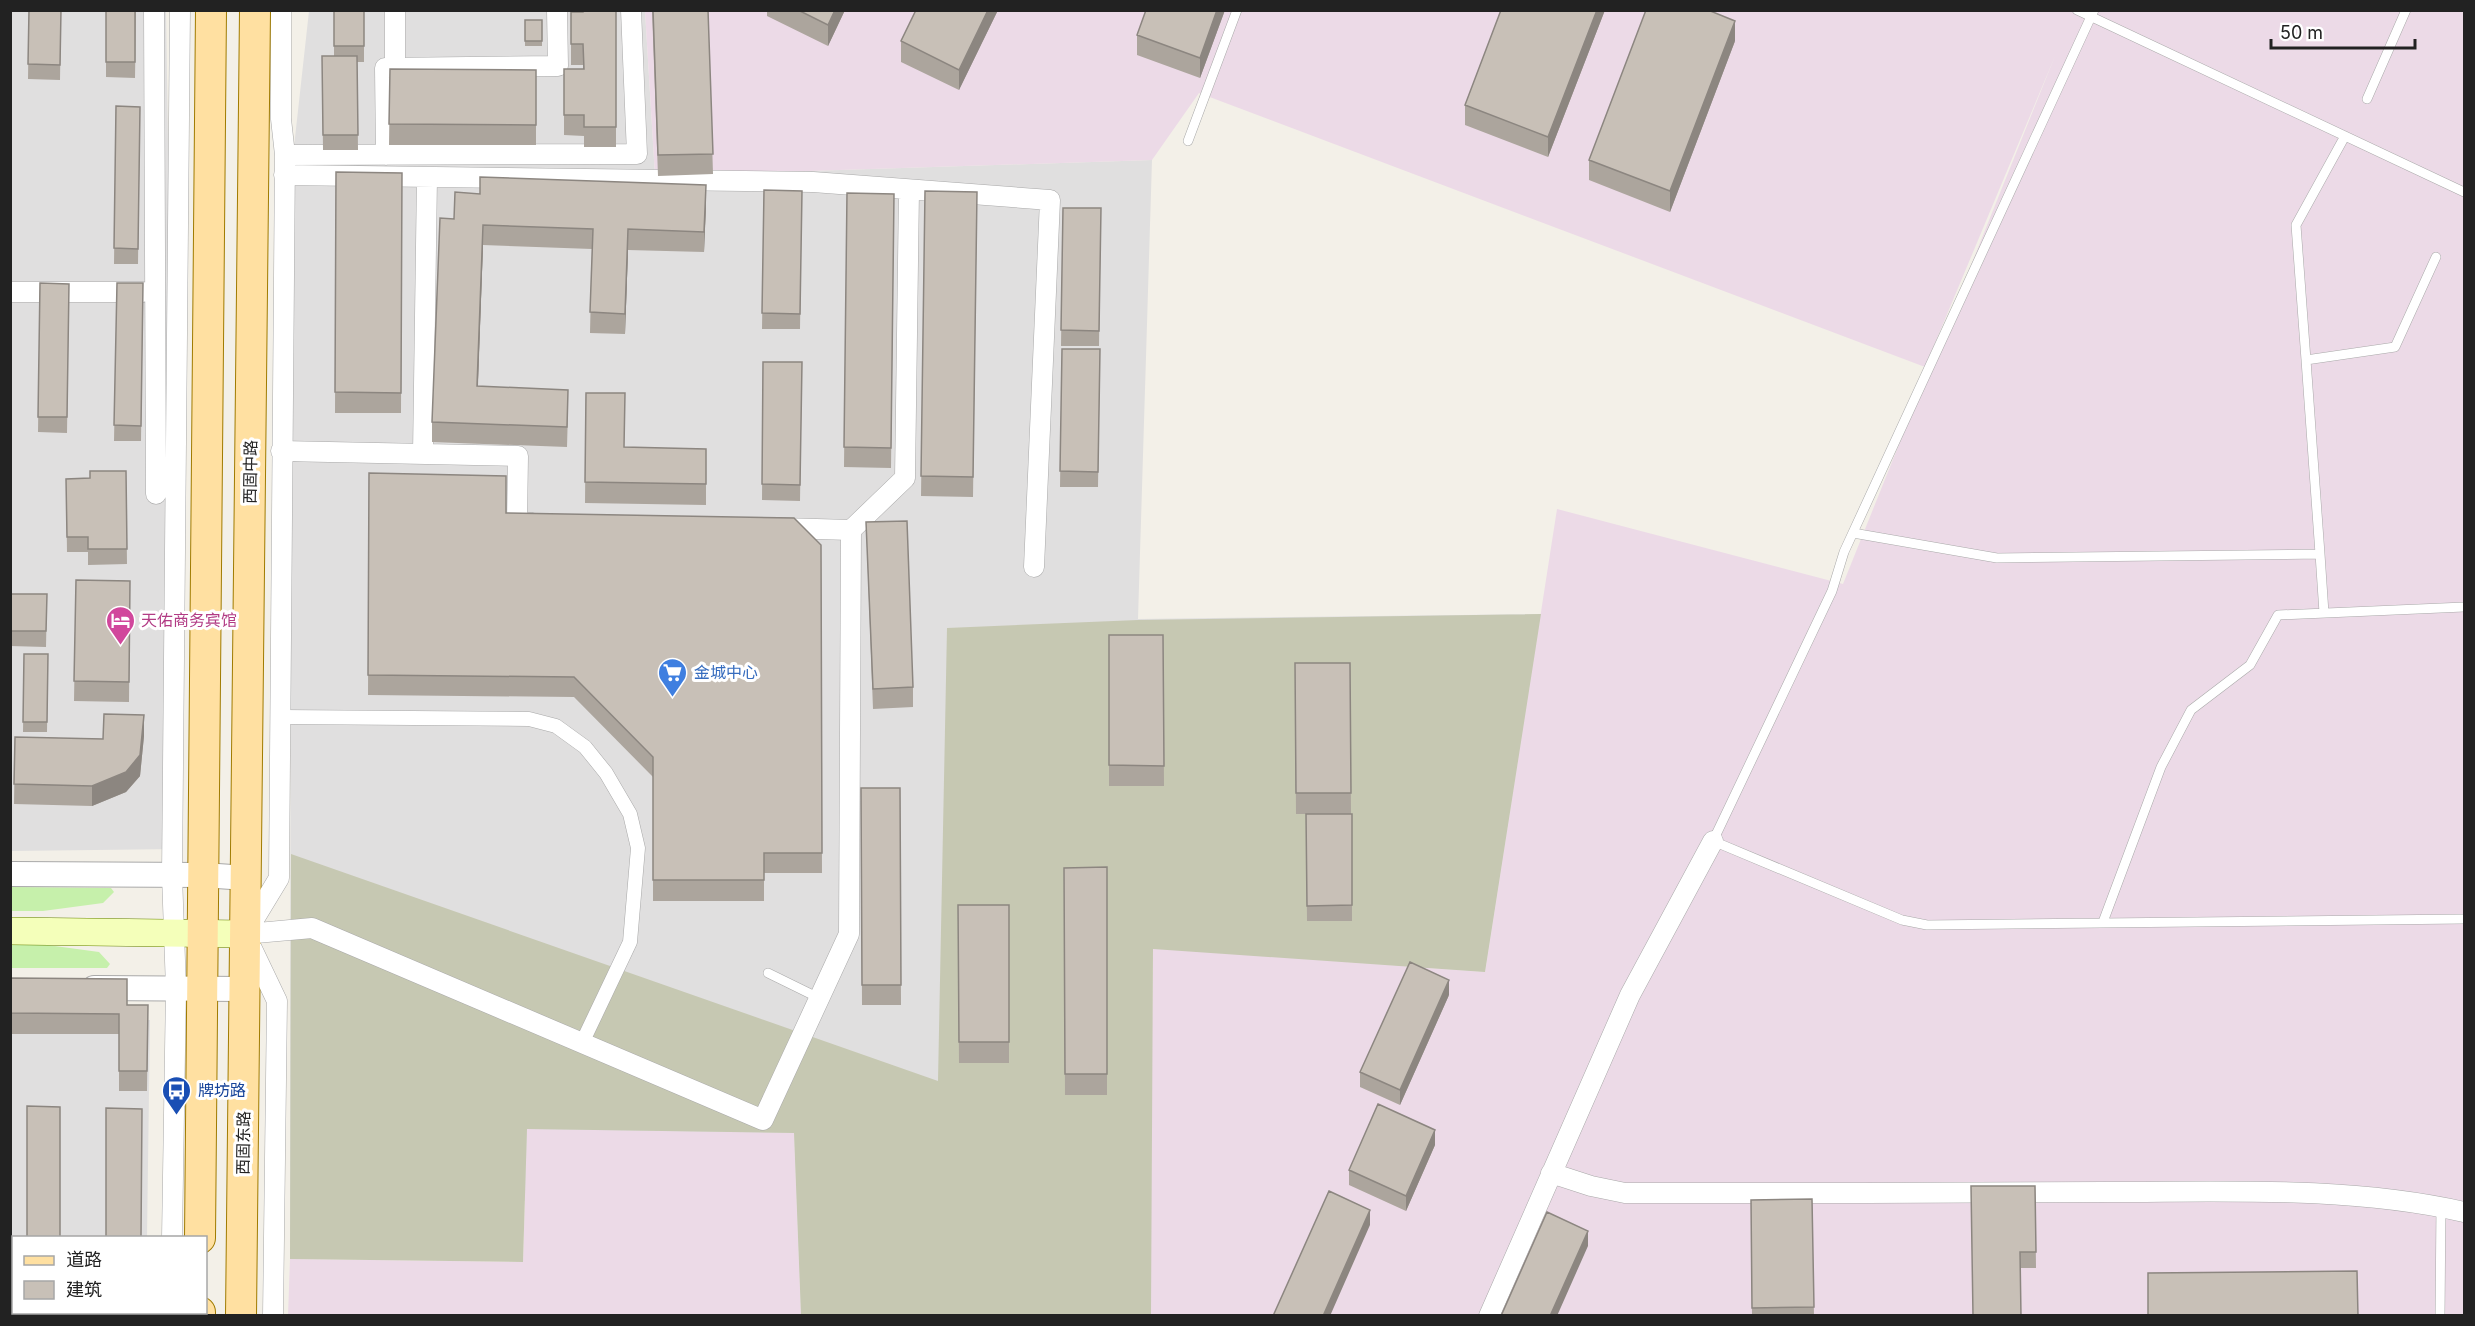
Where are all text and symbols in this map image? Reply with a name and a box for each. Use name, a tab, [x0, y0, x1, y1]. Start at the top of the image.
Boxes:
scale bar	[2271, 12, 2415, 50]
text: 50 m	[2280, 22, 2323, 43]
street label: 西固中路	[239, 440, 261, 504]
hotel icon: 天佑商务宾馆	[104, 604, 136, 646]
place label: 天佑商务宾馆	[141, 610, 237, 630]
supermarket icon: 金城中心	[657, 656, 689, 698]
place label: 金城中心	[694, 662, 758, 682]
bus stop icon: 牌坊路	[161, 1074, 193, 1116]
place label: 牌坊路	[198, 1080, 246, 1100]
street label: 西固东路	[232, 1111, 254, 1175]
legend	[12, 1236, 207, 1314]
text: 道路	[66, 1249, 102, 1270]
text: 建筑	[66, 1279, 102, 1300]

